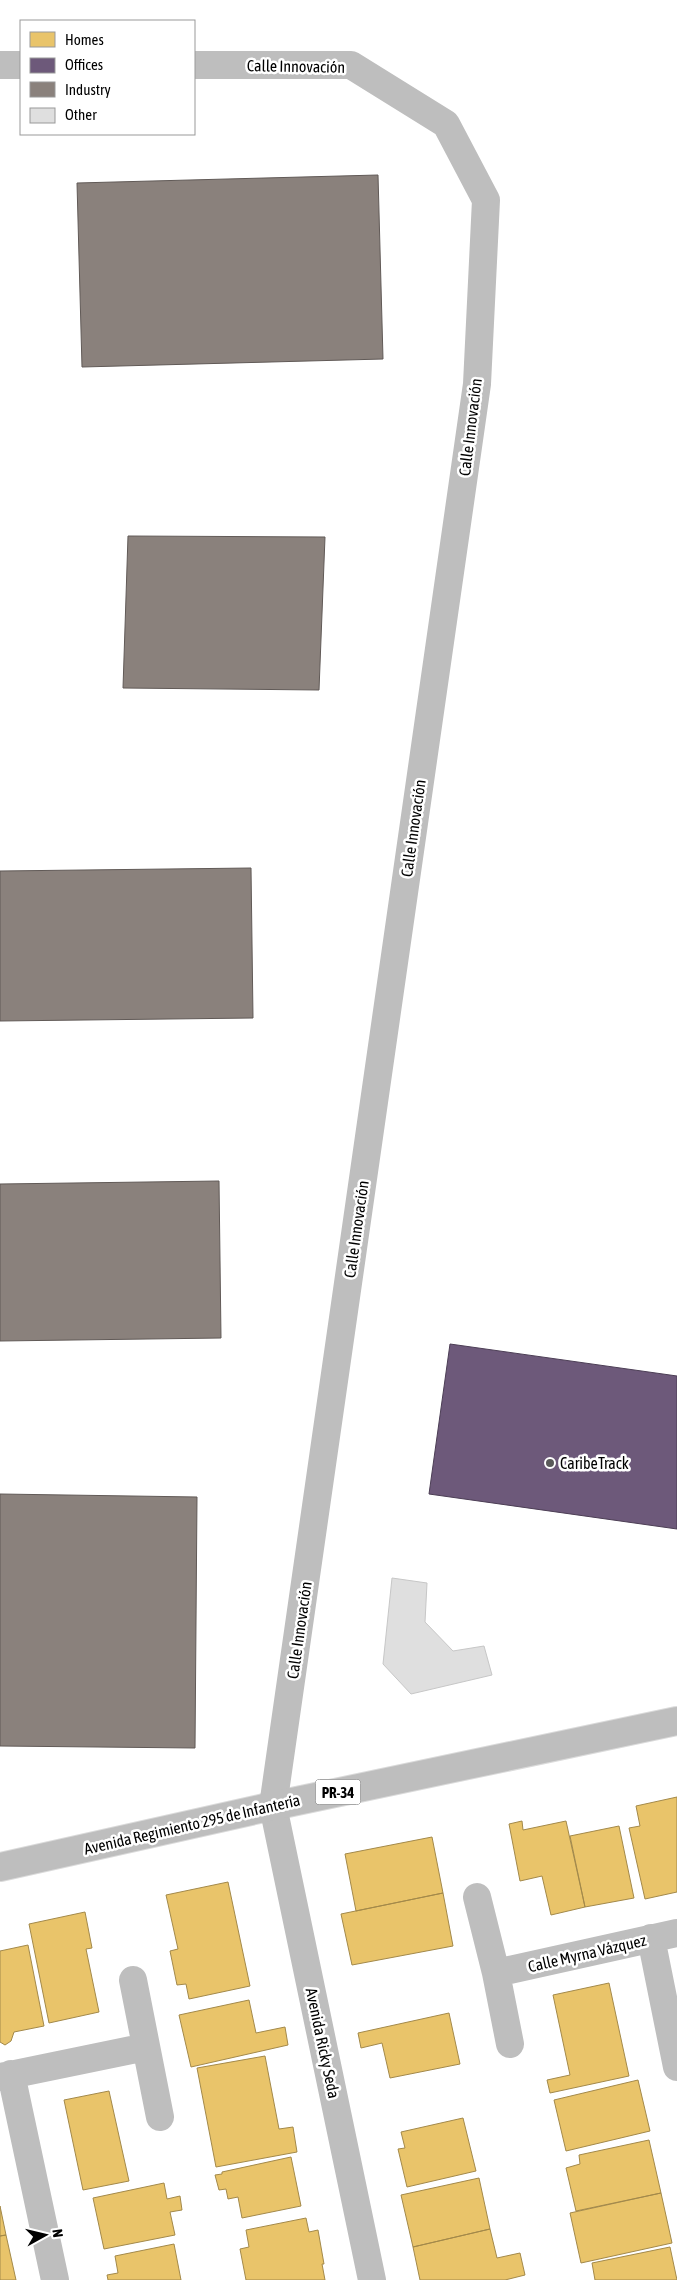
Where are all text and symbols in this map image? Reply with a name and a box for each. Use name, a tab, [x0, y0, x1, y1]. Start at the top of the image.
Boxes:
legend	[20, 20, 195, 135]
text: Homes	[65, 31, 104, 48]
text: Offices	[65, 56, 103, 73]
street label: Calle Innovación	[247, 56, 345, 76]
text: Industry	[65, 81, 111, 98]
text: Other	[65, 106, 97, 123]
street label: Calle Innovación	[455, 377, 485, 477]
street label: Calle Innovación	[397, 778, 429, 878]
street label: Calle Innovación	[340, 1179, 372, 1279]
place label: CaribeTrack	[560, 1454, 629, 1472]
marker: CaribeTrack	[544, 1457, 556, 1469]
street label: Calle Innovación	[283, 1580, 315, 1680]
road number: PR-34	[316, 1780, 360, 1804]
street label: Avenida Regimiento 295 de Infantería	[82, 1790, 302, 1859]
street label: Calle Myrna Vázquez	[526, 1931, 648, 1976]
street label: Avenida Ricky Seda	[302, 1986, 344, 2100]
north arrow	[20, 2210, 70, 2260]
text: N	[49, 2228, 66, 2238]

